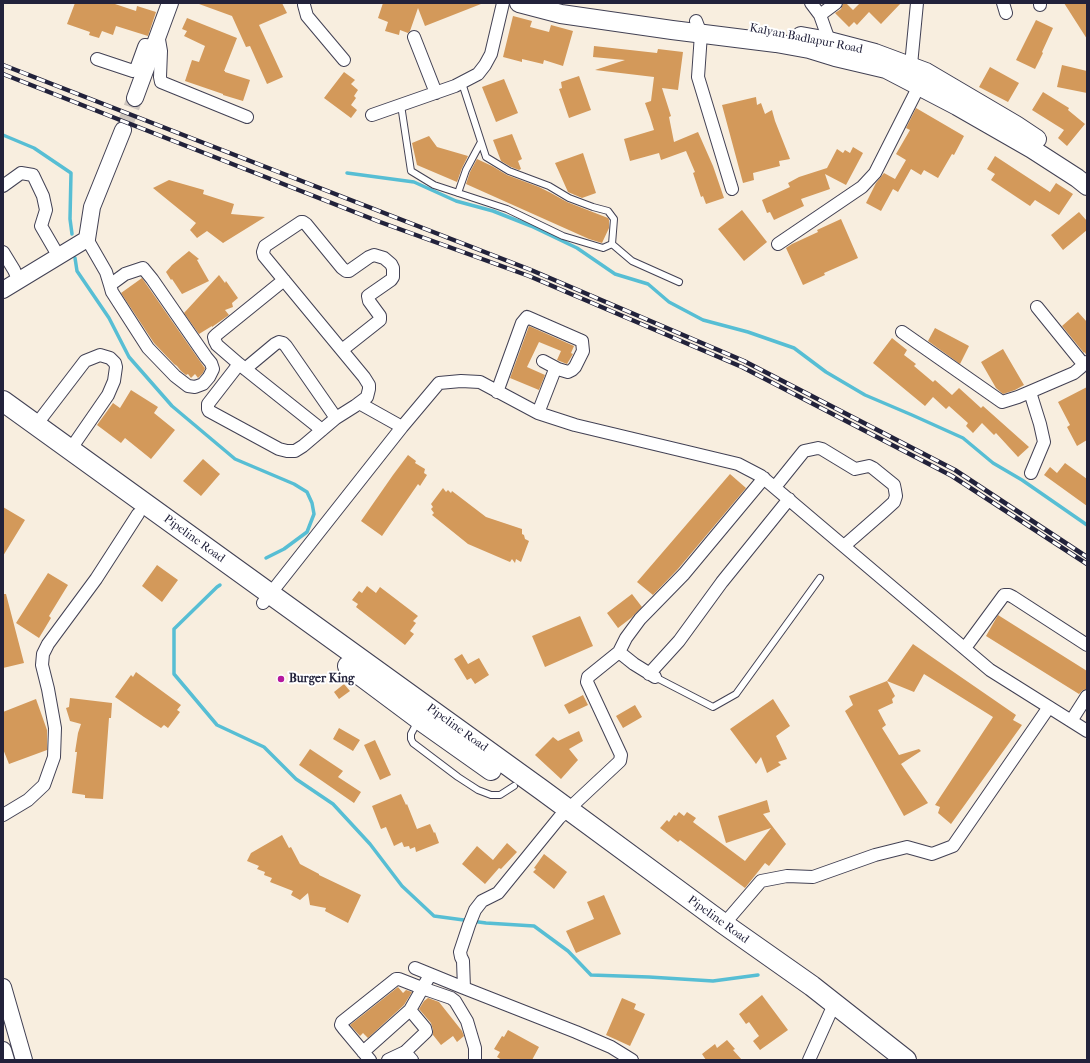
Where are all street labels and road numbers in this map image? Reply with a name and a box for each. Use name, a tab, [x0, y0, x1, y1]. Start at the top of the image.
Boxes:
street label: Kalyan Badlapur Road	[748, 21, 864, 57]
street label: Pipeline Road	[161, 512, 227, 566]
street label: Pipeline Road	[424, 701, 490, 755]
street label: Pipeline Road	[685, 893, 751, 947]

